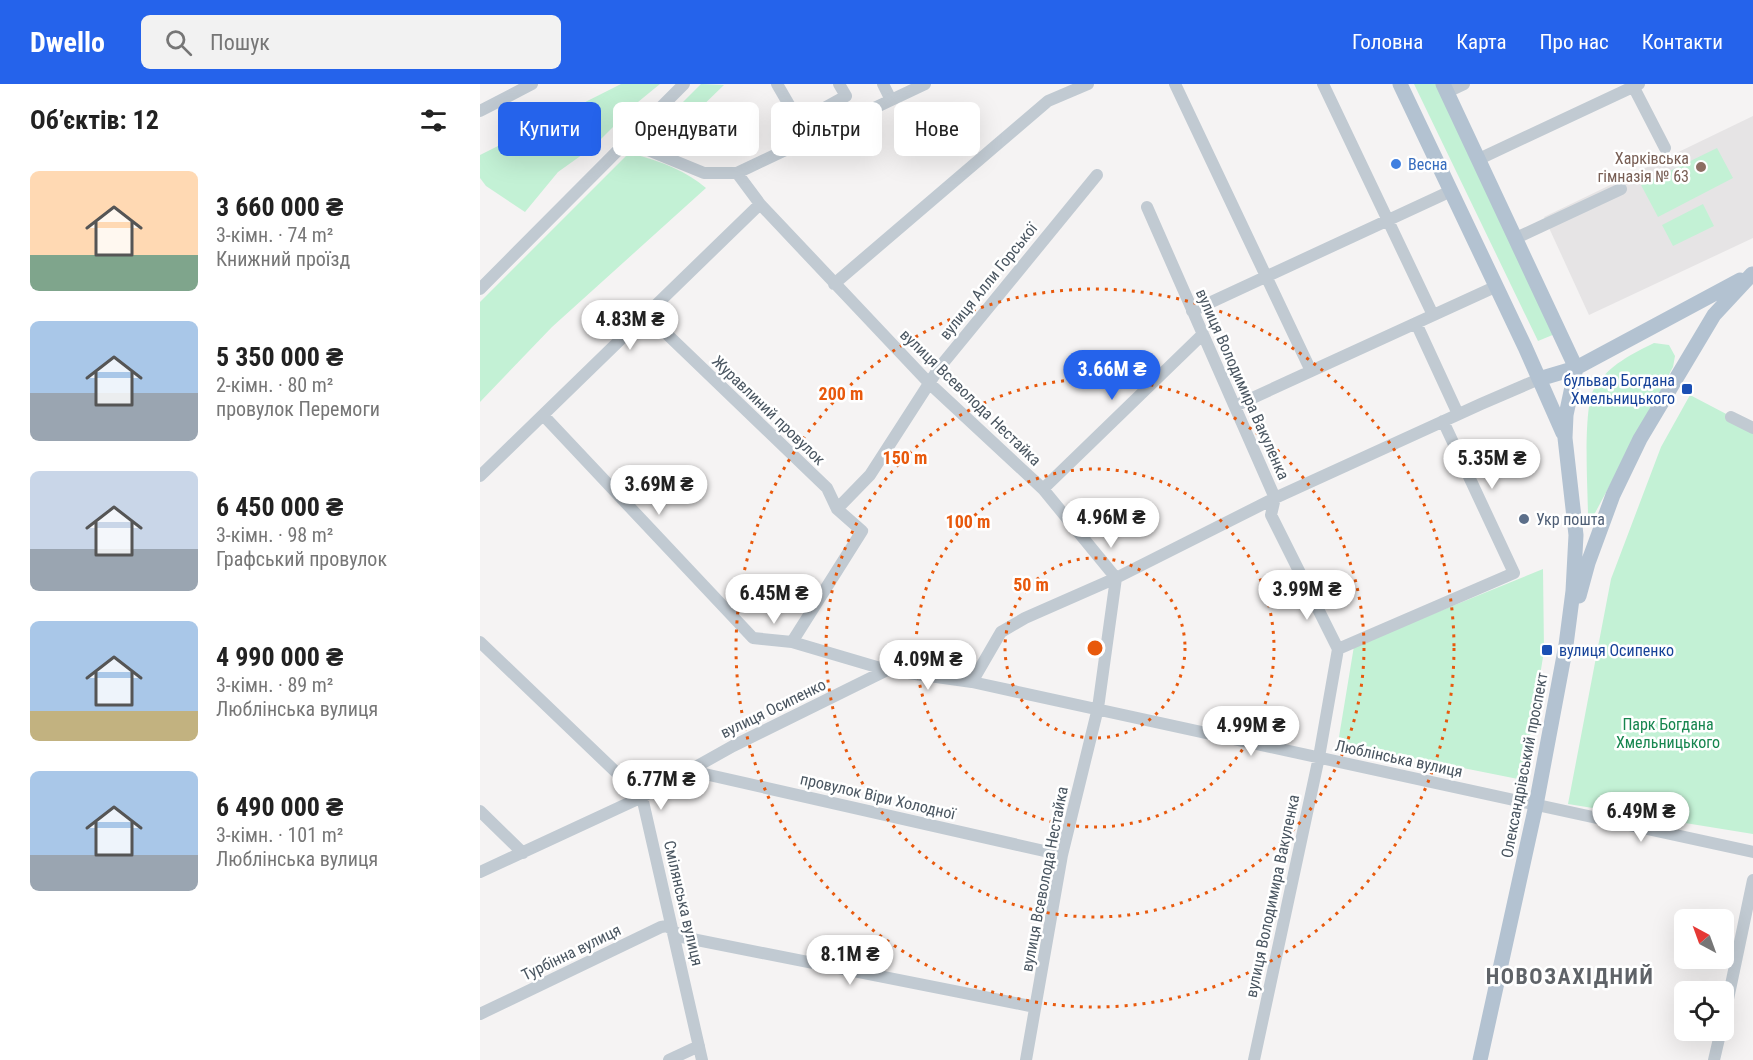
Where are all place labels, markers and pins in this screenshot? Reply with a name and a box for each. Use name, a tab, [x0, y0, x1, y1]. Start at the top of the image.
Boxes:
place label: Харківська гімназія № 63	[1597, 149, 1689, 186]
place label: Весна	[1408, 155, 1447, 174]
marker: Весна	[1389, 157, 1403, 171]
marker: Харківська гімназія № 63	[1694, 160, 1708, 174]
pin: 4.83M ₴	[575, 300, 685, 351]
pin: 3.66M ₴	[1057, 350, 1167, 401]
place label: бульвар Богдана Хмельницького	[1563, 371, 1675, 408]
marker: бульвар Богдана Хмельницького	[1680, 382, 1694, 396]
pin: 5.35M ₴	[1437, 439, 1547, 490]
pin: 3.69M ₴	[604, 465, 714, 516]
pin: 4.96M ₴	[1056, 498, 1166, 549]
place label: Укр пошта	[1536, 510, 1605, 529]
marker: Укр пошта	[1517, 512, 1531, 526]
pin: 3.99M ₴	[1252, 570, 1362, 621]
pin: 6.45M ₴	[719, 574, 829, 625]
centre of rings	[1085, 638, 1105, 658]
pin: 4.09M ₴	[873, 640, 983, 691]
place label: вулиця Осипенко	[1559, 641, 1674, 660]
marker: вулиця Осипенко	[1540, 643, 1554, 657]
pin: 4.99M ₴	[1196, 706, 1306, 757]
pin: 6.77M ₴	[606, 760, 716, 811]
pin: 6.49M ₴	[1586, 792, 1696, 843]
pin: 8.1M ₴	[801, 935, 899, 986]

